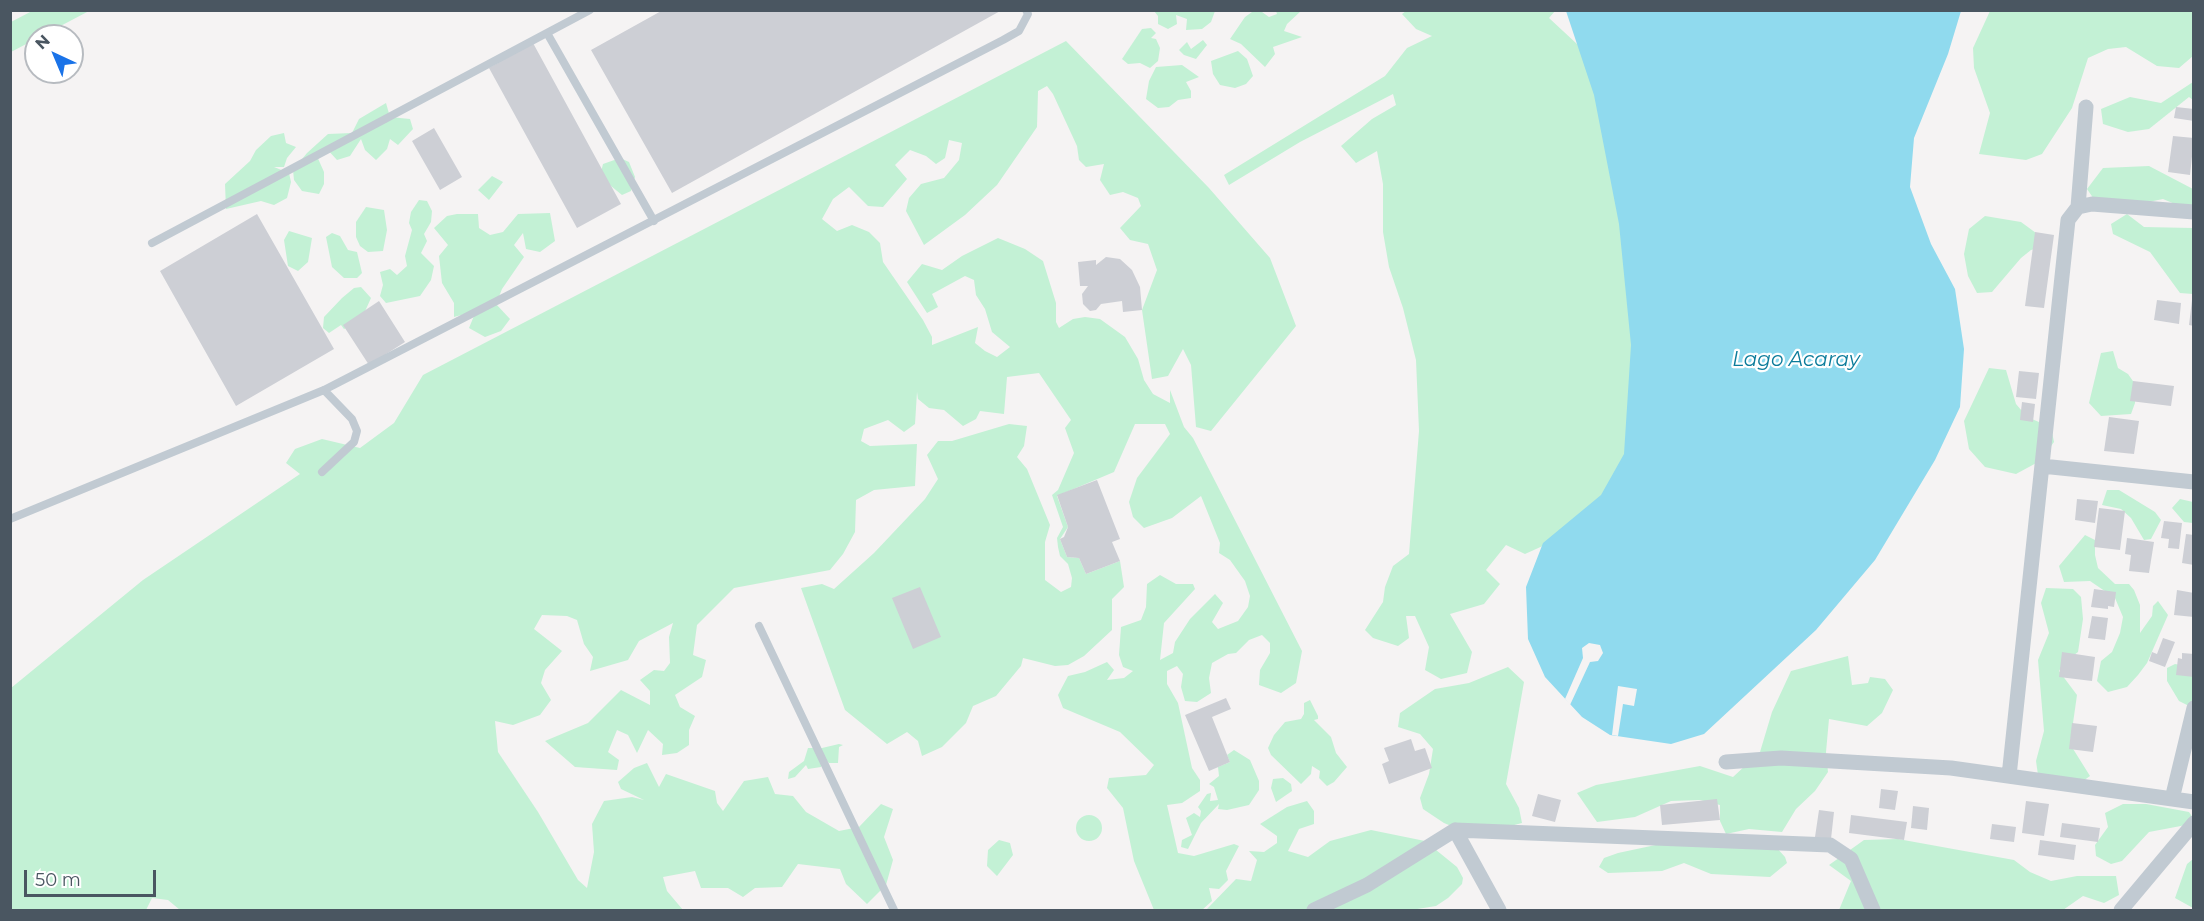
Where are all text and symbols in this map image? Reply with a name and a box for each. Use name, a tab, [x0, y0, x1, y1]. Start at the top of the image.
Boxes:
north arrow	[24, 24, 84, 84]
text: N	[31, 31, 54, 53]
water label: Lago Acaray	[1732, 348, 1860, 372]
scale bar	[27, 858, 159, 896]
text: 50 m	[35, 869, 81, 891]

